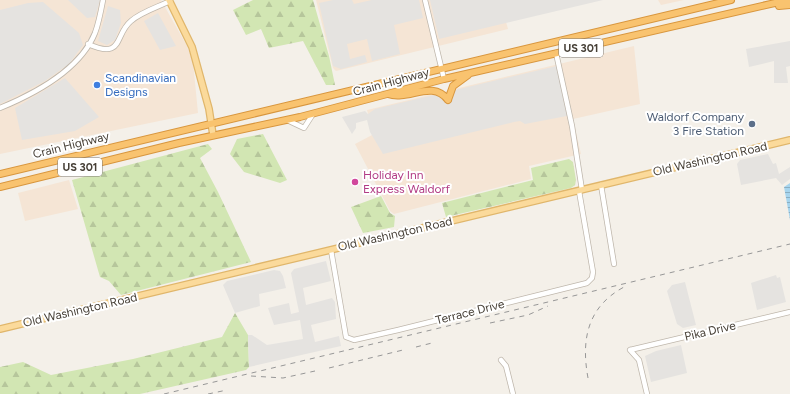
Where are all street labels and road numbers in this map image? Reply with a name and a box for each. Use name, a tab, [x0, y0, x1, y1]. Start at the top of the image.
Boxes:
road number: US 301	[559, 39, 603, 57]
street label: Crain Highway	[351, 65, 431, 99]
street label: Crain Highway	[31, 129, 111, 161]
street label: Old Washington Road	[652, 139, 768, 179]
road number: US 301	[58, 158, 102, 176]
street label: Old Washington Road	[337, 214, 453, 254]
street label: Old Washington Road	[22, 290, 138, 330]
street label: Terrace Drive	[434, 297, 506, 327]
street label: Pika Drive	[683, 318, 737, 344]

